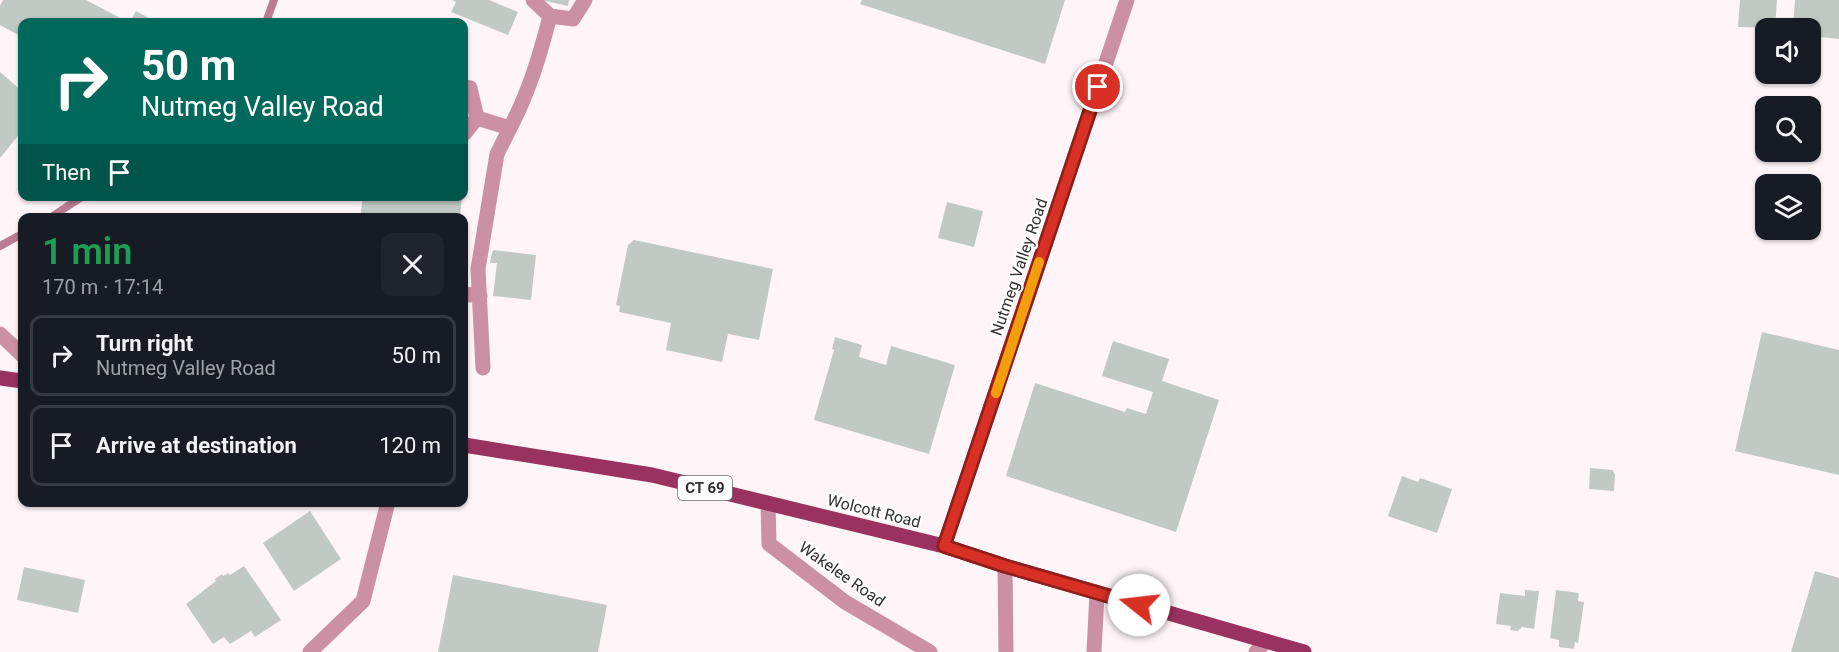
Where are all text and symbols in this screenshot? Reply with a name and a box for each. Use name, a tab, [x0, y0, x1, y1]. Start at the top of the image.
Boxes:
map controls	[1755, 18, 1821, 240]
button: sound	[1755, 18, 1821, 84]
text: 50 m	[141, 41, 236, 90]
icon: right	[42, 42, 120, 120]
pin	[1072, 61, 1123, 112]
icon: arrive	[1081, 70, 1114, 103]
text: Nutmeg Valley Road	[141, 91, 384, 123]
button: search	[1755, 96, 1821, 162]
icon: arrive	[103, 156, 136, 189]
text: Then	[42, 160, 91, 185]
button: layers	[1755, 174, 1821, 240]
street label: Nutmeg Valley Road	[987, 196, 1051, 338]
text: 1 min	[42, 231, 132, 273]
button: close	[381, 233, 444, 296]
text: 170 m · 17:14	[42, 275, 163, 299]
text: Turn right	[96, 331, 193, 356]
icon: right	[45, 339, 78, 372]
text: 50 m	[392, 343, 441, 368]
text: Nutmeg Valley Road	[96, 356, 276, 380]
icon: arrive	[45, 429, 78, 462]
text: Arrive at destination	[96, 433, 297, 458]
text: 120 m	[379, 433, 441, 458]
road number: CT 69	[678, 476, 732, 500]
street label: Wolcott Road	[825, 490, 923, 532]
street label: Wakelee Road	[795, 537, 889, 611]
position arrow	[1107, 573, 1171, 637]

